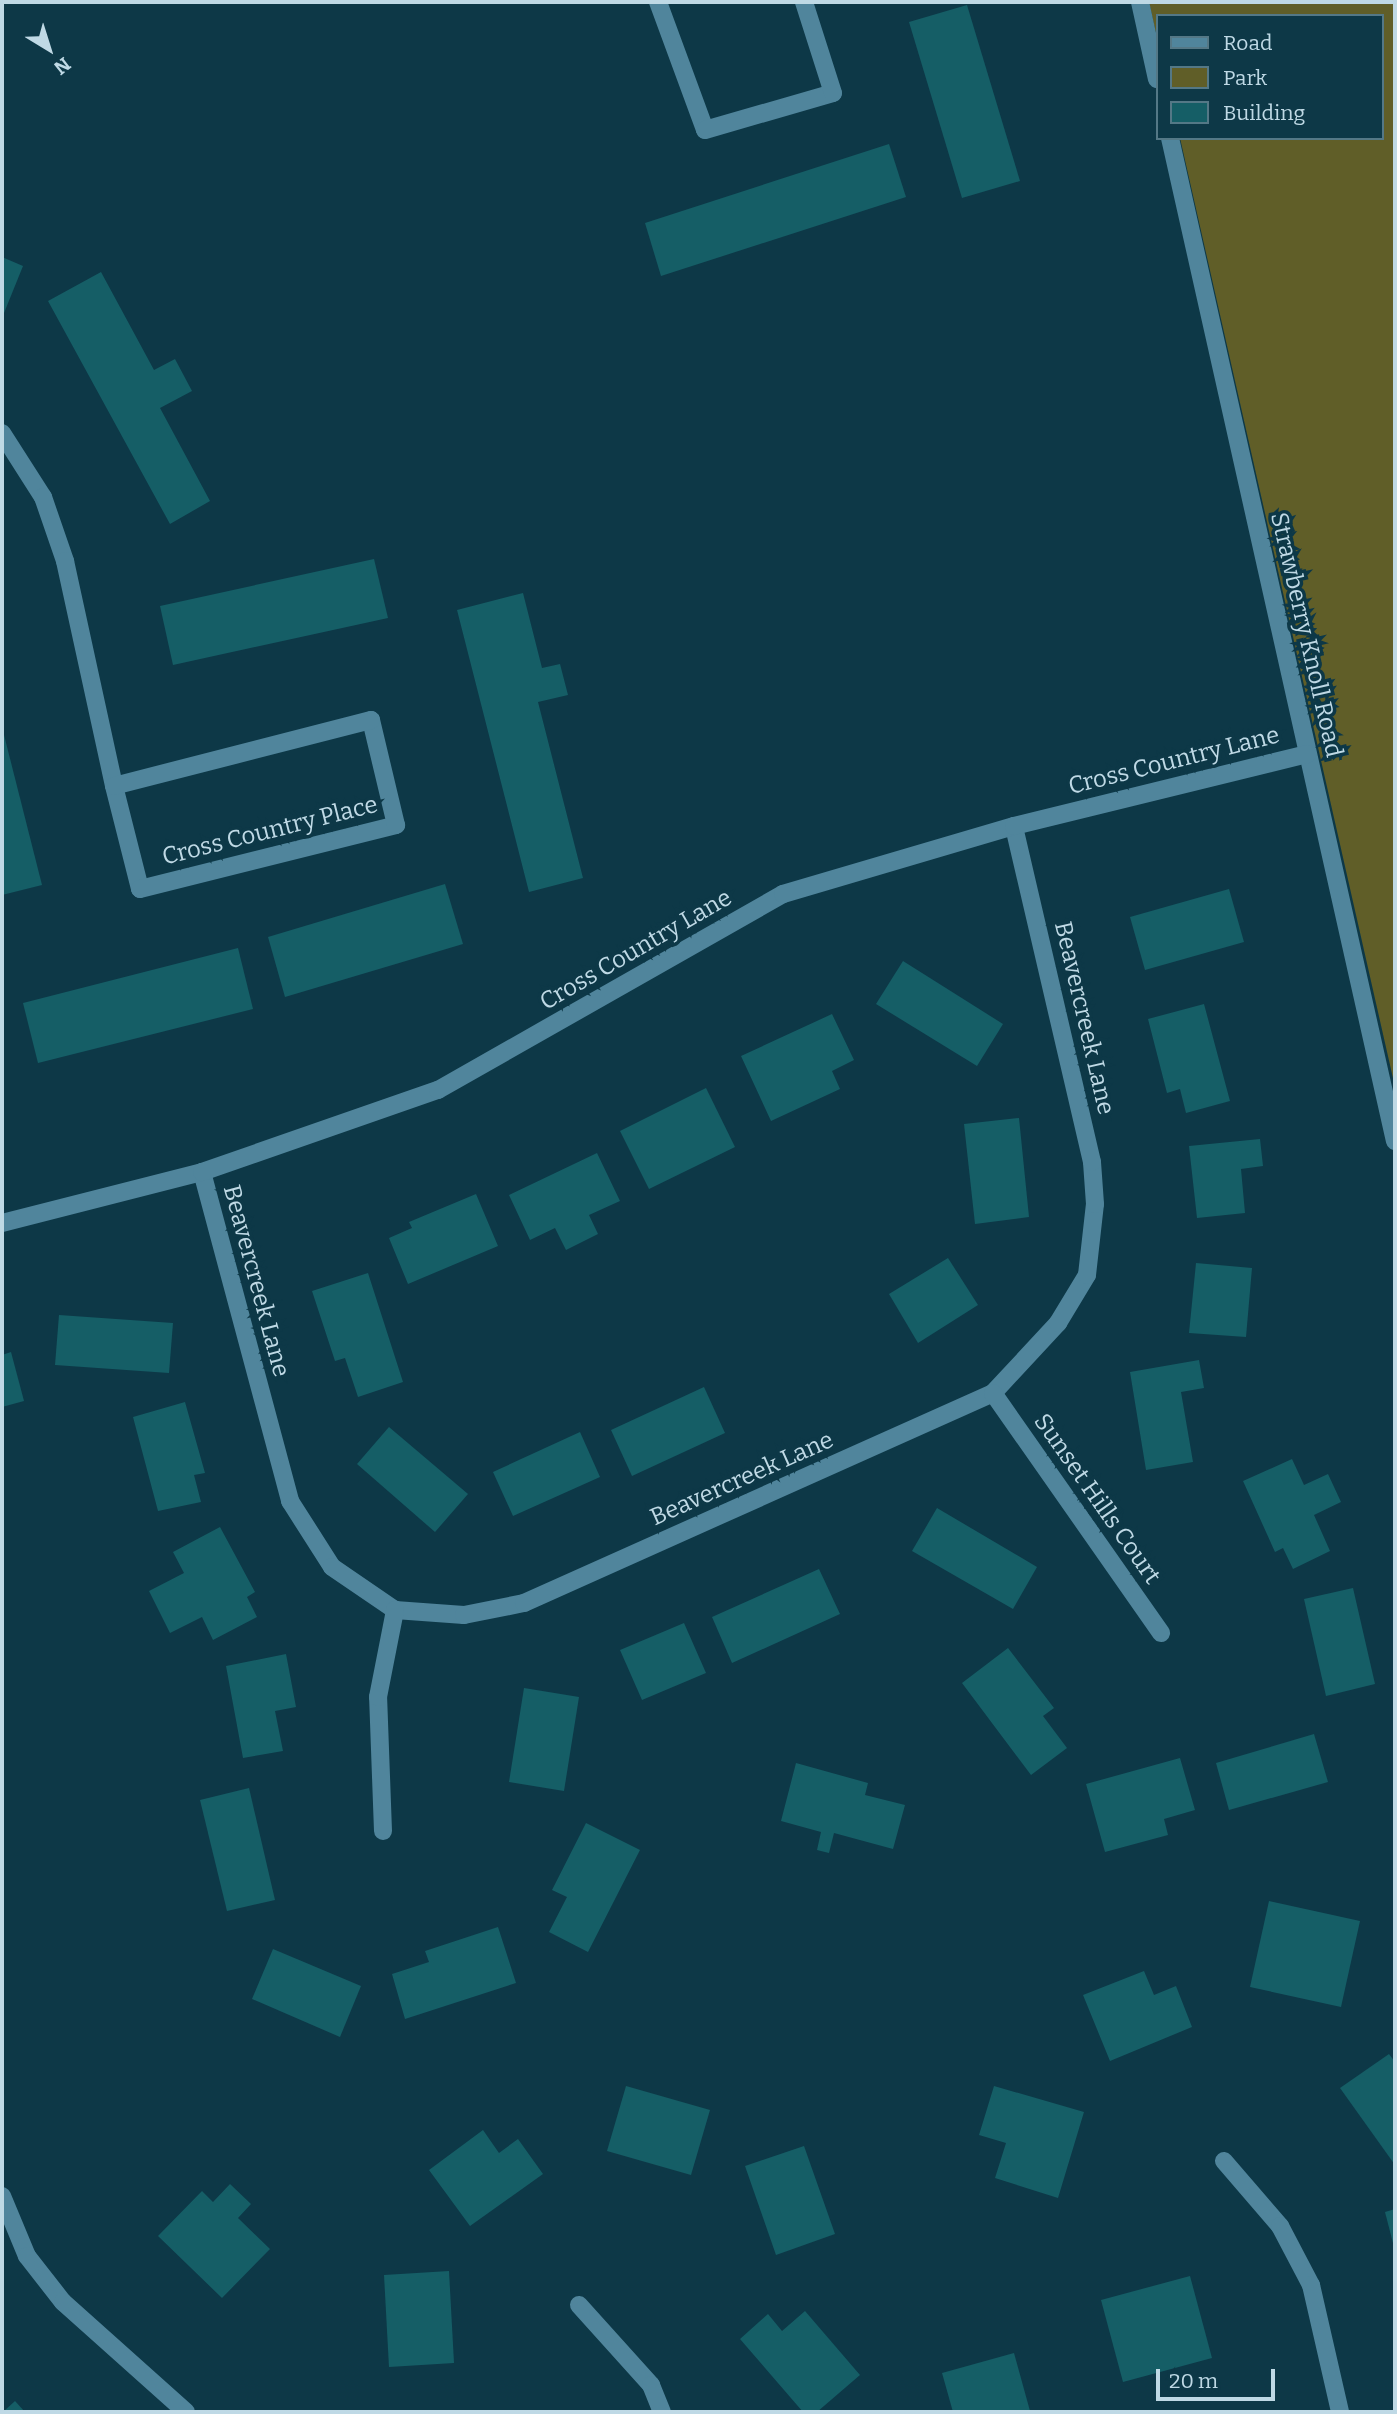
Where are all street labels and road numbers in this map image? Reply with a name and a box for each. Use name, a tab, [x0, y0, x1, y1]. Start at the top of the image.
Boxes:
street label: Strawberry Knoll Road	[1264, 510, 1348, 760]
street label: Cross Country Lane	[1065, 721, 1283, 801]
street label: Cross Country Place	[159, 790, 381, 872]
street label: Cross Country Lane	[535, 883, 737, 1017]
street label: Beavercreek Lane	[1048, 919, 1120, 1117]
street label: Beavercreek Lane	[217, 1182, 295, 1380]
street label: Sunset Hills Court	[1027, 1408, 1167, 1590]
street label: Beavercreek Lane	[646, 1426, 838, 1532]

